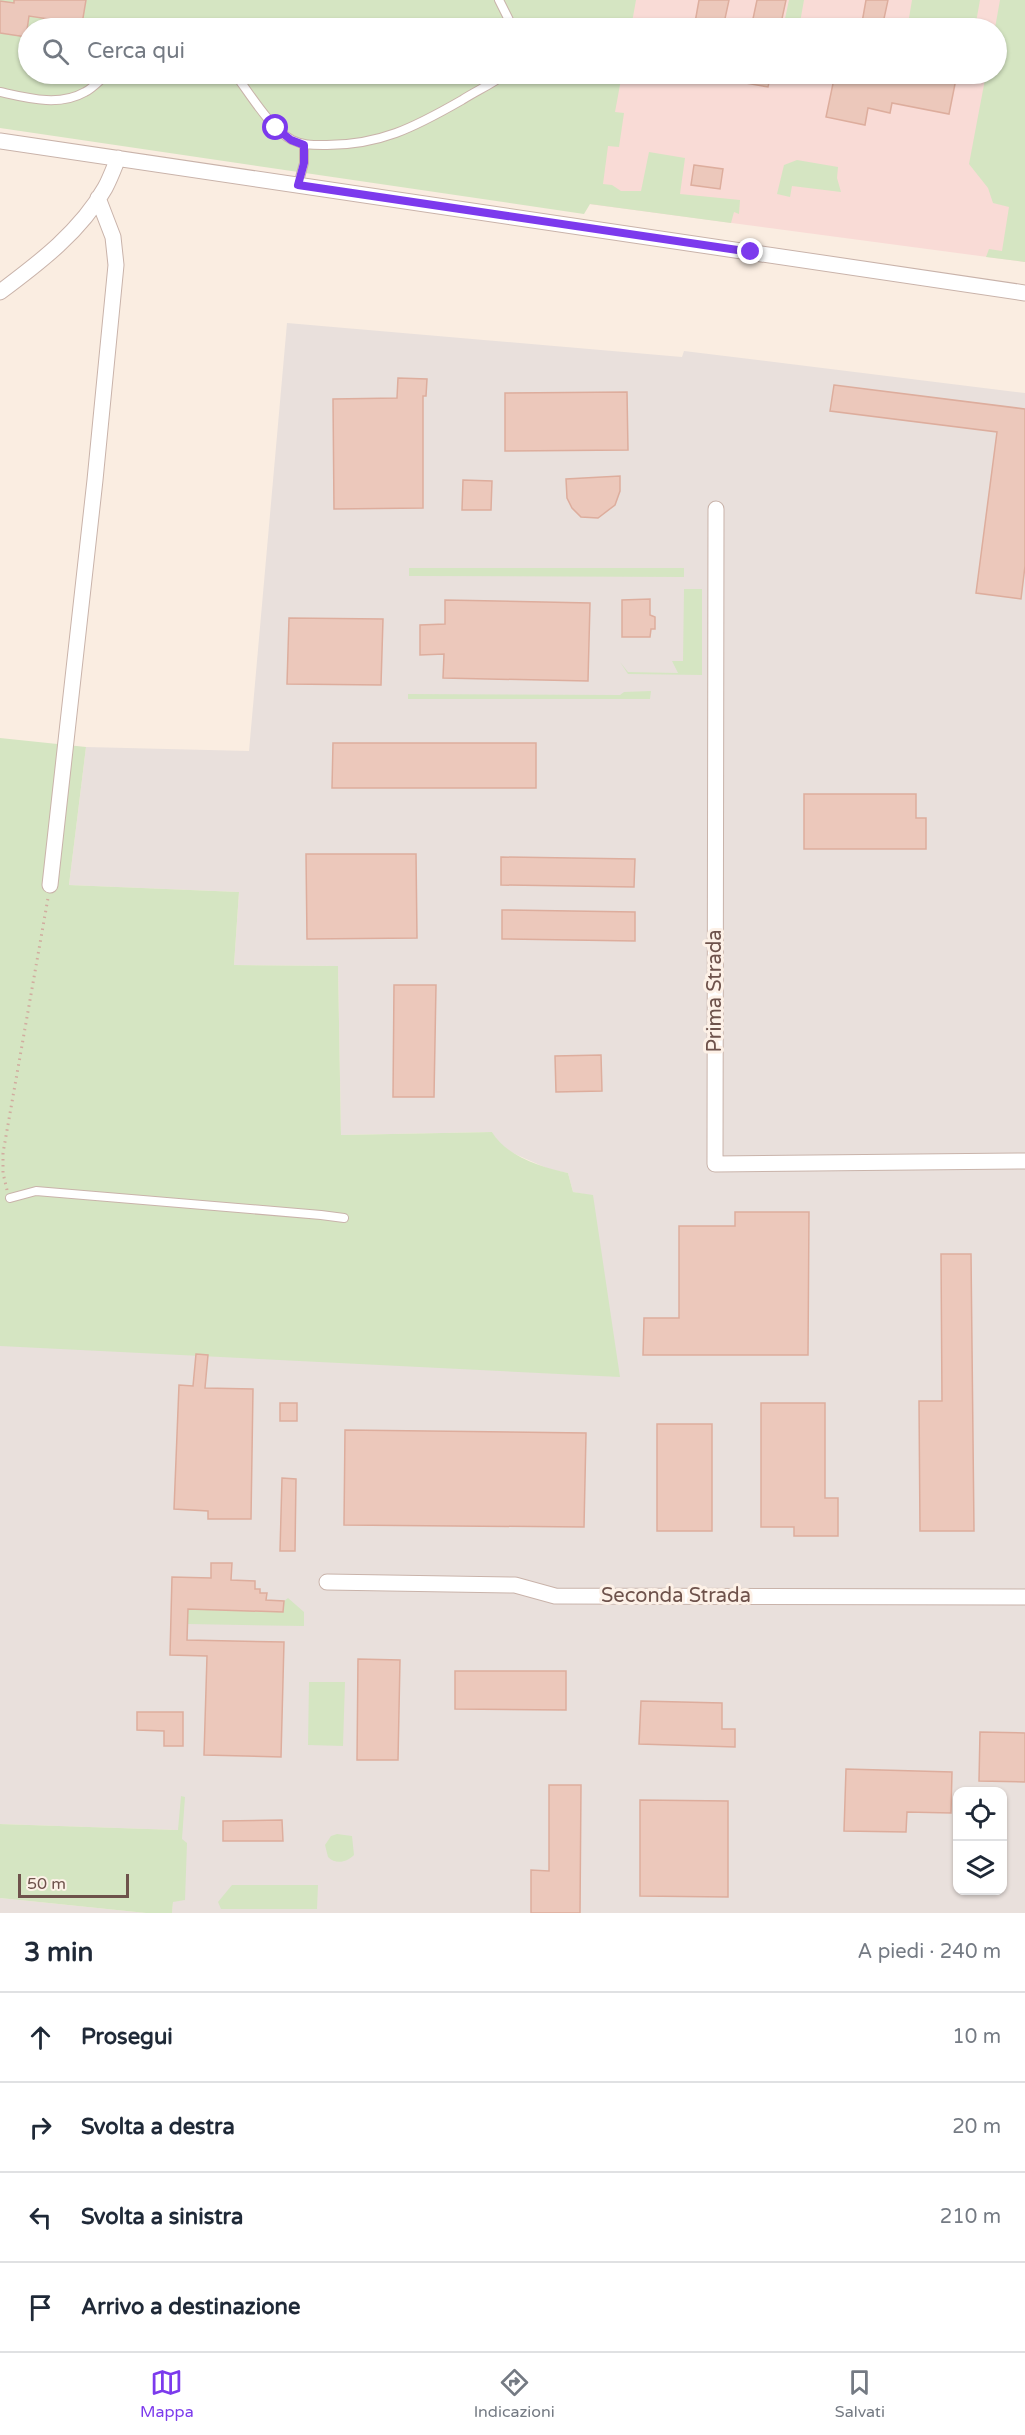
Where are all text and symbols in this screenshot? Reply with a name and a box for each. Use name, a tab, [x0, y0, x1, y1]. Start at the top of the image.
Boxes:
search box	[18, 18, 1007, 84]
icon: search	[39, 35, 72, 68]
text: Cerca qui	[87, 38, 185, 64]
route start	[262, 114, 288, 140]
route end	[737, 238, 763, 264]
street label: Prima Strada	[703, 930, 727, 1053]
street label: Seconda Strada	[601, 1584, 751, 1608]
map controls	[953, 1787, 1007, 1895]
button: locate	[953, 1787, 1007, 1841]
button: layers	[953, 1841, 1007, 1895]
scale bar	[18, 1871, 129, 1898]
text: 50 m	[27, 1874, 66, 1894]
text: 3 min	[24, 1937, 93, 1968]
text: A piedi · 240 m	[858, 1940, 1001, 1964]
icon: ahead	[24, 2021, 57, 2054]
text: Prosegui	[81, 2024, 173, 2050]
text: 10 m	[952, 2025, 1001, 2049]
icon: right	[24, 2111, 57, 2144]
text: Svolta a destra	[81, 2114, 235, 2140]
text: 20 m	[952, 2115, 1001, 2139]
icon: left	[24, 2201, 57, 2234]
text: Svolta a sinistra	[81, 2204, 243, 2230]
text: 210 m	[940, 2205, 1001, 2229]
icon: arrive	[24, 2291, 57, 2324]
text: Arrivo a destinazione	[81, 2294, 300, 2320]
tab: Mappa	[140, 2366, 194, 2422]
tab: Indicazioni	[474, 2366, 555, 2422]
tab: Salvati	[835, 2366, 885, 2422]

